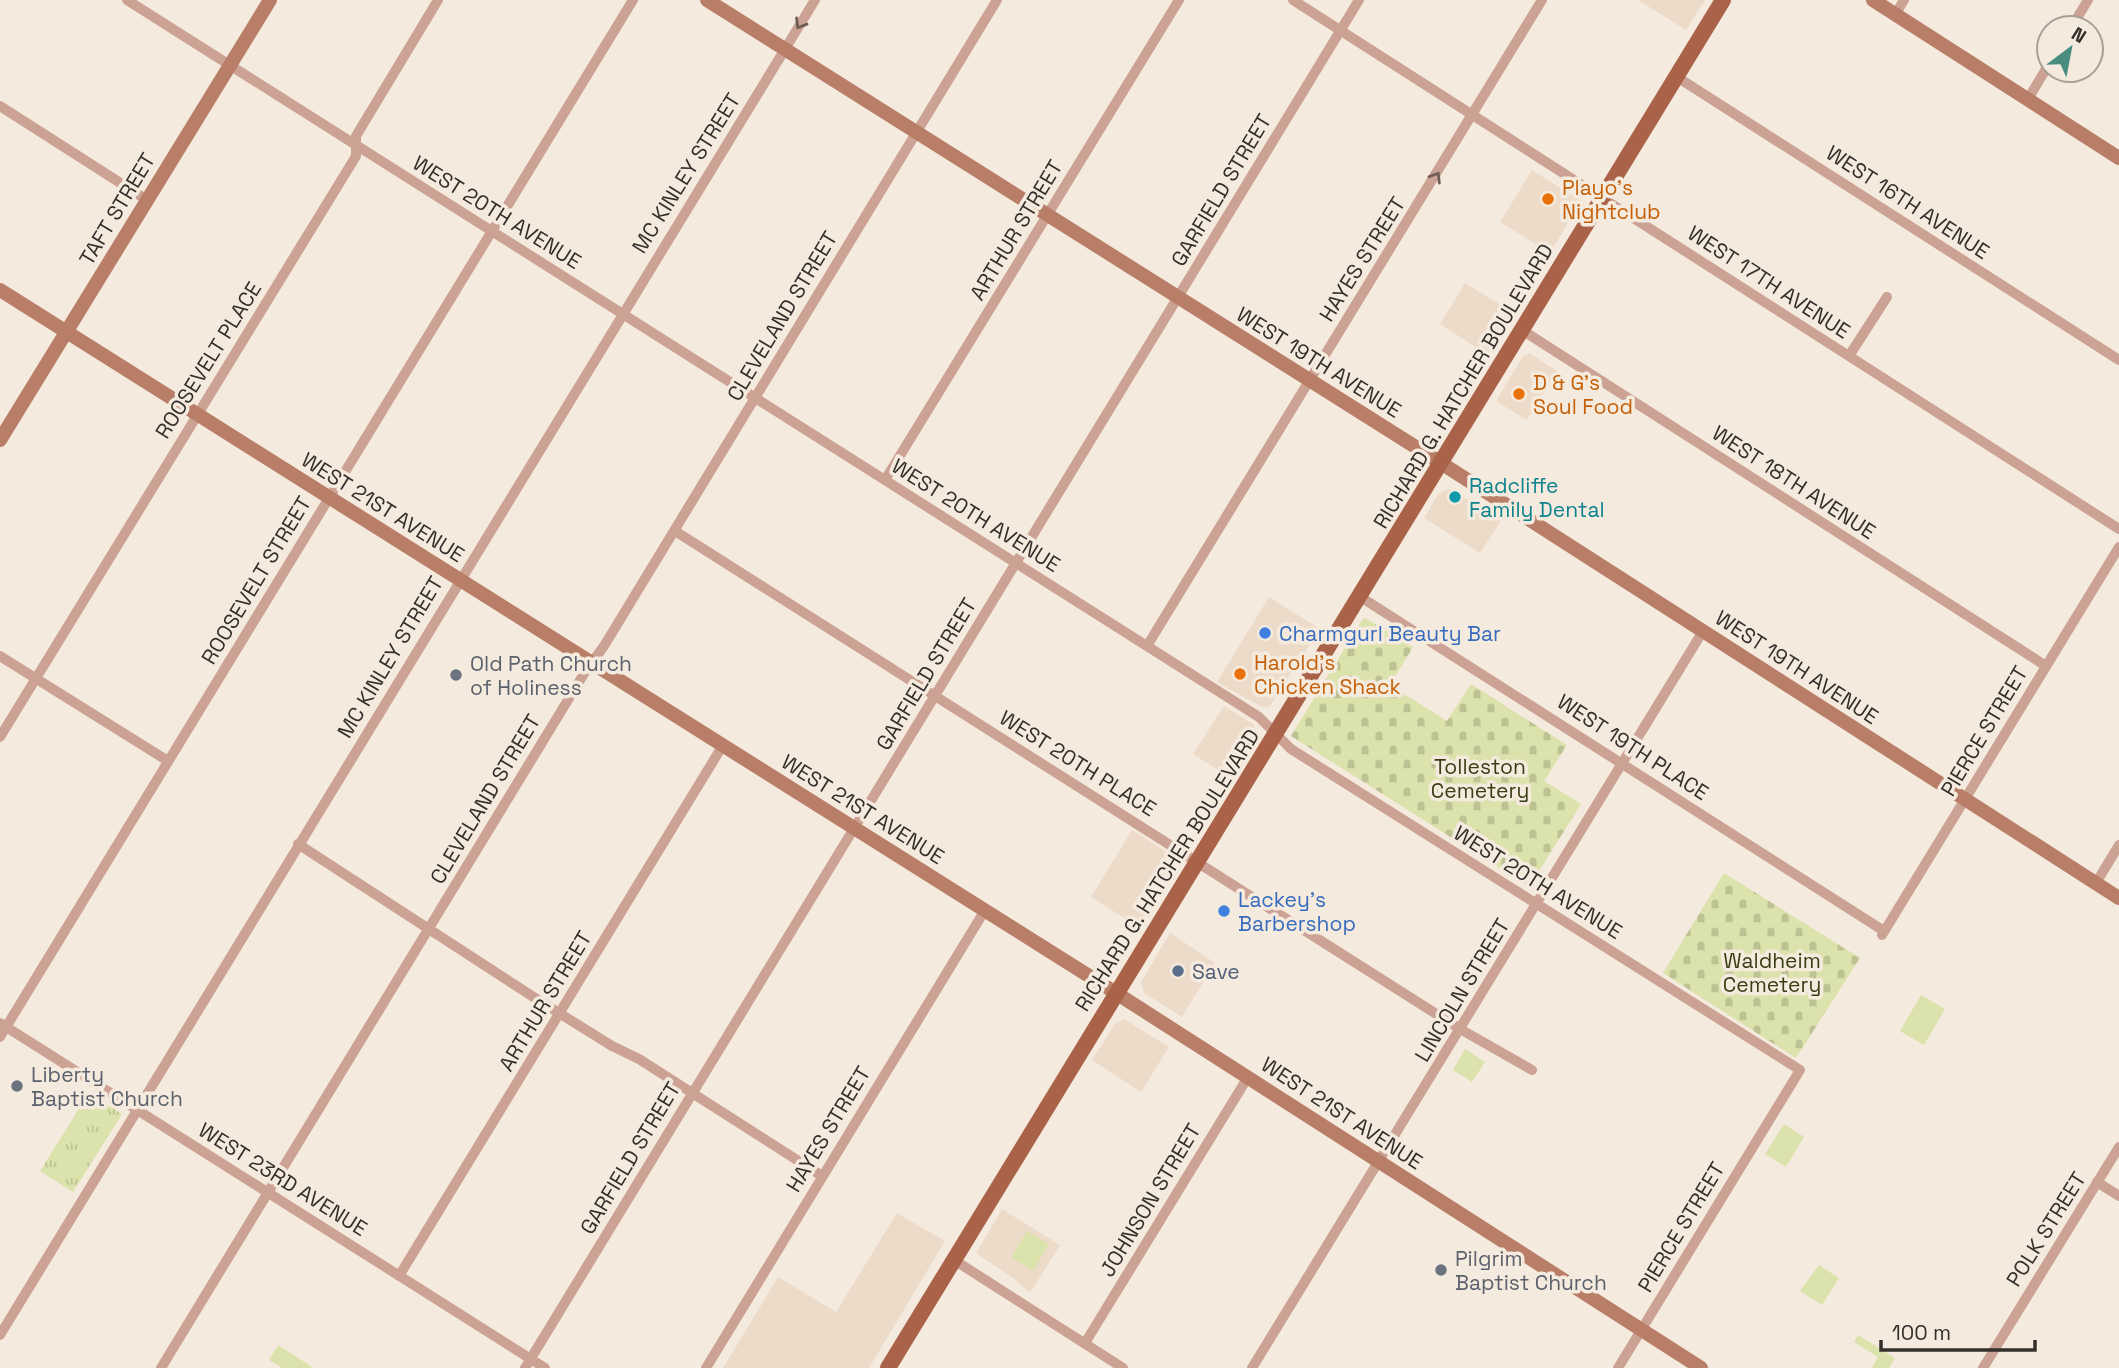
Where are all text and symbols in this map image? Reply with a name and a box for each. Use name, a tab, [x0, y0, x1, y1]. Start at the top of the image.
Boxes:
north arrow	[2035, 14, 2105, 84]
one-way arrow	[795, 17, 808, 30]
text: N	[2067, 21, 2091, 49]
street label: MC KINLEY STREET	[626, 88, 746, 258]
street label: GARFIELD STREET	[1165, 109, 1277, 271]
street label: WEST 16TH AVENUE	[1821, 139, 1995, 265]
street label: TAFT STREET	[73, 148, 161, 270]
street label: WEST 20TH AVENUE	[408, 149, 586, 275]
street label: ARTHUR STREET	[964, 155, 1068, 305]
one-way arrow	[1427, 171, 1440, 184]
place label: Playo’s Nightclub	[1562, 174, 1661, 225]
marker: Playo’s Nightclub	[1540, 191, 1556, 207]
street label: HAYES STREET	[1313, 192, 1411, 326]
street label: WEST 17TH AVENUE	[1683, 219, 1855, 345]
street label: CLEVELAND STREET	[721, 226, 843, 406]
street label: RICHARD G. HATCHER BOULEVARD	[1367, 239, 1559, 533]
street label: ROOSEVELT PLACE	[149, 276, 267, 444]
street label: WEST 19TH AVENUE	[1232, 300, 1406, 424]
place label: D & G's Soul Food	[1533, 369, 1633, 420]
marker: D & G's Soul Food	[1511, 386, 1527, 402]
street label: WEST 18TH AVENUE	[1707, 419, 1881, 545]
street label: WEST 21ST AVENUE	[297, 446, 469, 568]
street label: WEST 20TH AVENUE	[887, 452, 1065, 578]
place label: Radcliffe Family Dental	[1469, 472, 1605, 523]
marker: Radcliffe Family Dental	[1447, 489, 1463, 505]
street label: ROOSEVELT STREET	[195, 491, 317, 669]
street label: MC KINLEY STREET	[331, 571, 449, 743]
street label: GARFIELD STREET	[870, 593, 982, 755]
street label: WEST 19TH AVENUE	[1710, 604, 1884, 730]
place label: Charmgurl Beauty Bar	[1279, 620, 1501, 647]
marker: Charmgurl Beauty Bar	[1257, 625, 1273, 641]
place label: Harold's Chicken Shack	[1254, 649, 1401, 700]
place label: Old Path Church of Holiness	[470, 650, 632, 701]
street label: PIERCE STREET	[1934, 661, 2034, 801]
marker: Harold's Chicken Shack	[1232, 666, 1248, 682]
marker: Old Path Church of Holiness	[448, 667, 464, 683]
street label: WEST 19TH PLACE	[1552, 688, 1714, 806]
street label: WEST 20TH PLACE	[995, 704, 1161, 822]
street label: CLEVELAND STREET	[424, 709, 546, 889]
street label: RICHARD G. HATCHER BOULEVARD	[1069, 724, 1265, 1016]
street label: WEST 21ST AVENUE	[777, 748, 949, 870]
park label: Tolleston Cemetery	[1431, 753, 1529, 804]
street label: WEST 20TH AVENUE	[1449, 819, 1627, 945]
place label: Lackey's Barbershop	[1238, 886, 1356, 937]
marker: Lackey's Barbershop	[1216, 903, 1232, 919]
street label: LINCOLN STREET	[1409, 913, 1515, 1067]
street label: ARTHUR STREET	[493, 926, 597, 1076]
park label: Waldheim Cemetery	[1723, 947, 1821, 998]
place label: Save	[1192, 958, 1240, 985]
marker: Save	[1170, 963, 1186, 979]
street label: WEST 21ST AVENUE	[1256, 1051, 1428, 1175]
place label: Liberty Baptist Church	[31, 1061, 183, 1112]
street label: HAYES STREET	[780, 1061, 876, 1197]
street label: GARFIELD STREET	[574, 1077, 686, 1239]
marker: Liberty Baptist Church	[9, 1078, 25, 1094]
street label: WEST 23RD AVENUE	[194, 1116, 372, 1242]
street label: JOHNSON STREET	[1094, 1118, 1206, 1282]
street label: PIERCE STREET	[1631, 1157, 1731, 1297]
street label: POLK STREET	[2000, 1167, 2092, 1291]
place label: Pilgrim Baptist Church	[1455, 1245, 1607, 1296]
marker: Pilgrim Baptist Church	[1433, 1262, 1449, 1278]
scale bar	[1881, 1308, 2035, 1352]
text: 100 m	[1892, 1319, 1951, 1346]

